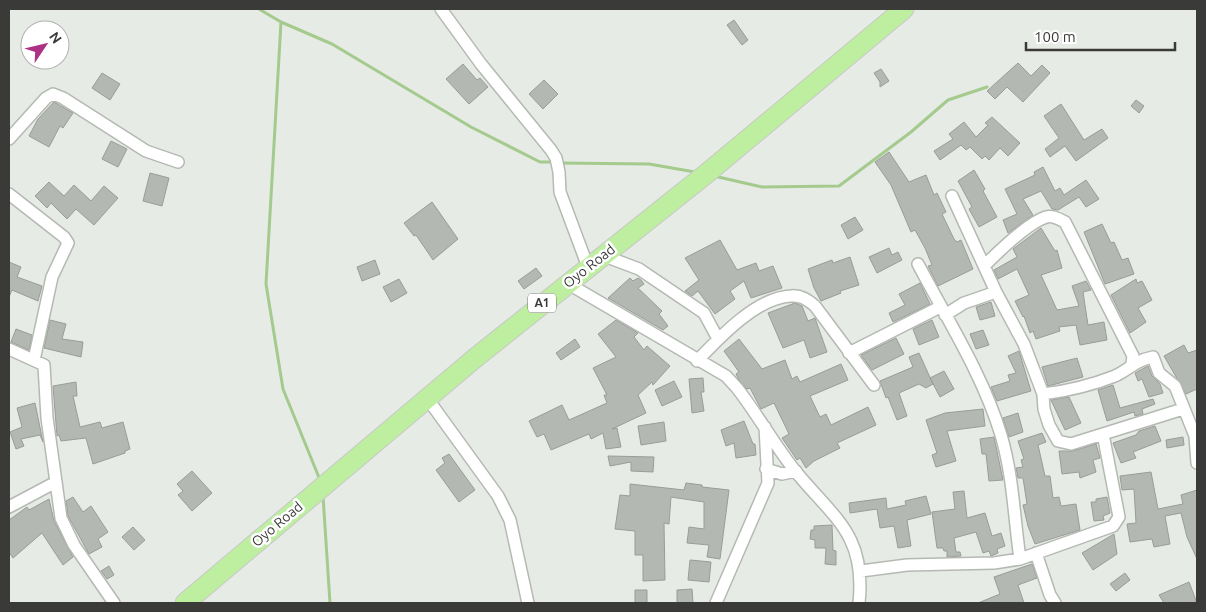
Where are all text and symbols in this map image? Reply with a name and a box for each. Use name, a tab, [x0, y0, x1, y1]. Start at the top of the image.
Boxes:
north arrow	[20, 20, 70, 70]
scale bar	[1026, 20, 1175, 52]
text: 100 m	[1034, 28, 1076, 45]
text: N	[46, 29, 65, 46]
street label: Oyo Road	[560, 241, 618, 291]
road number: A1	[528, 294, 556, 312]
street label: Oyo Road	[248, 498, 306, 550]

